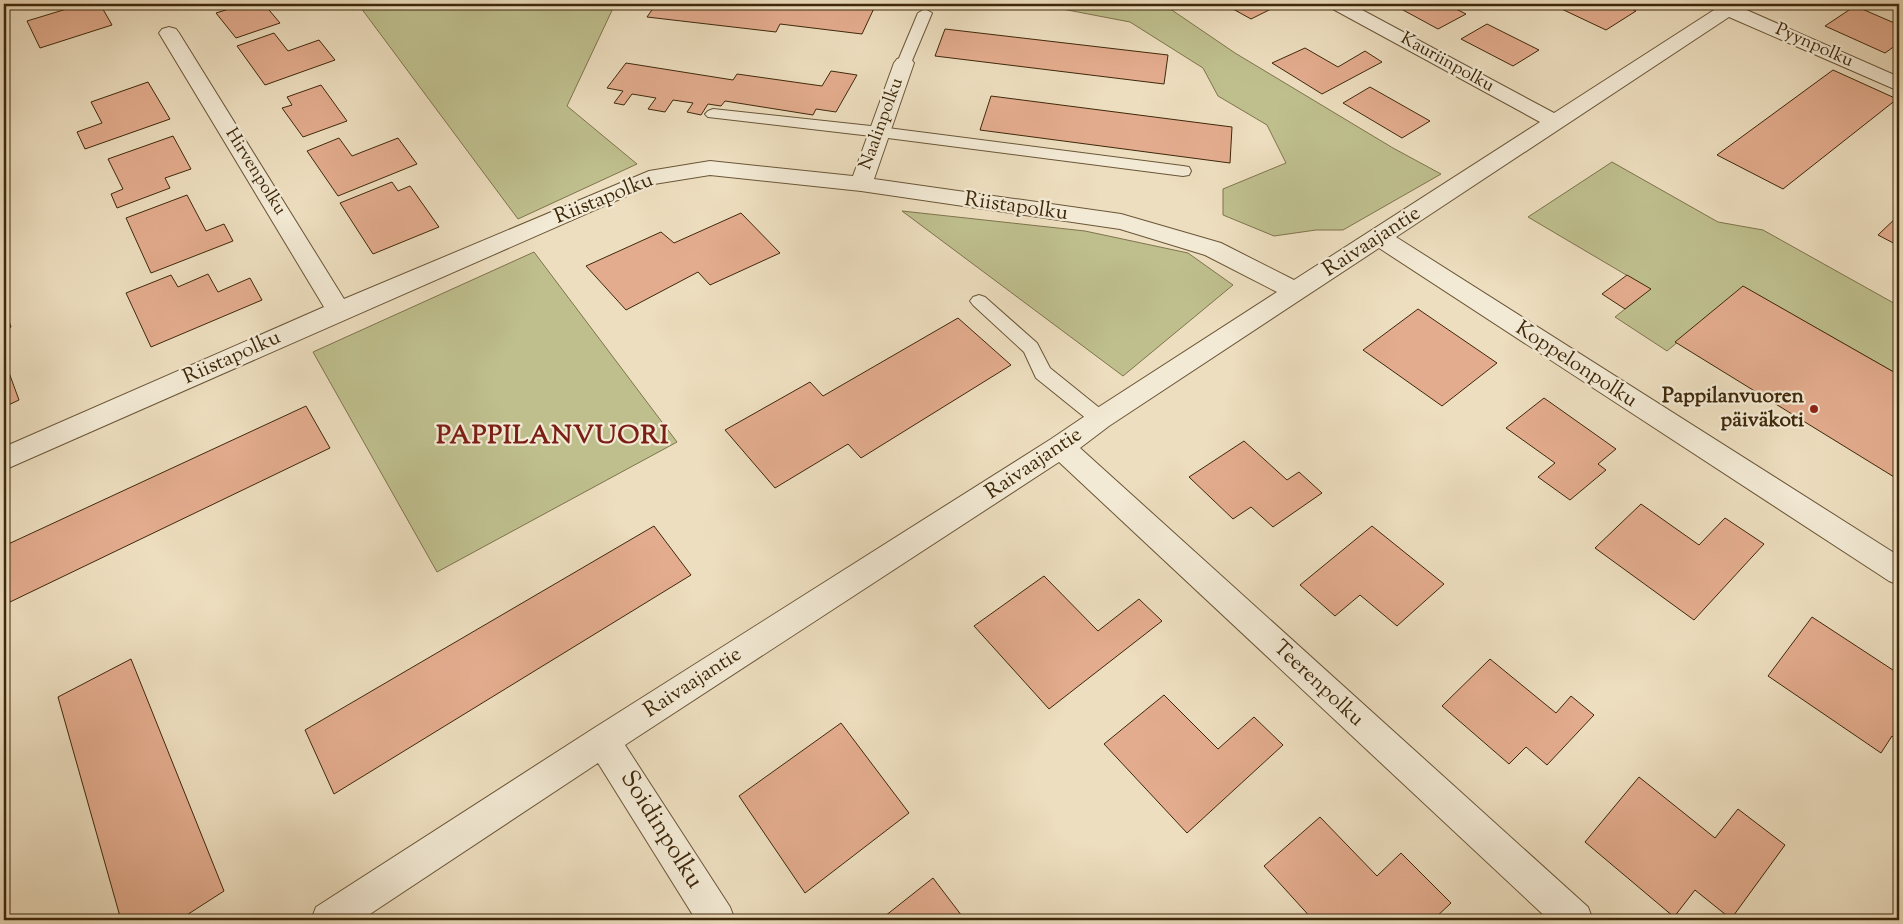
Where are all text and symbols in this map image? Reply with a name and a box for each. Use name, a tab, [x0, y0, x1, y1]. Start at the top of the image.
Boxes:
street label: Pyynpolku	[1771, 17, 1857, 75]
street label: Kauriinpolku	[1395, 26, 1499, 100]
street label: Naalinpolku	[853, 74, 911, 174]
street label: Hirvenpolku	[218, 123, 292, 221]
street label: Riistapolku	[550, 166, 658, 232]
street label: Riistapolku	[962, 185, 1070, 229]
street label: Raivaajantie	[1317, 199, 1427, 285]
street label: Koppelonpolku	[1509, 314, 1643, 416]
street label: Riistapolku	[178, 323, 286, 393]
place label: Pappilanvuoren päiväkoti	[1662, 382, 1805, 436]
marker: Pappilanvuoren päiväkoti	[1808, 403, 1820, 415]
district label: PAPPILANVUORI	[436, 418, 670, 455]
street label: Raivaajantie	[979, 420, 1089, 508]
street label: Teerenpolku	[1266, 634, 1370, 734]
street label: Raivaajantie	[638, 640, 748, 726]
street label: Soidinpolku	[610, 764, 712, 896]

